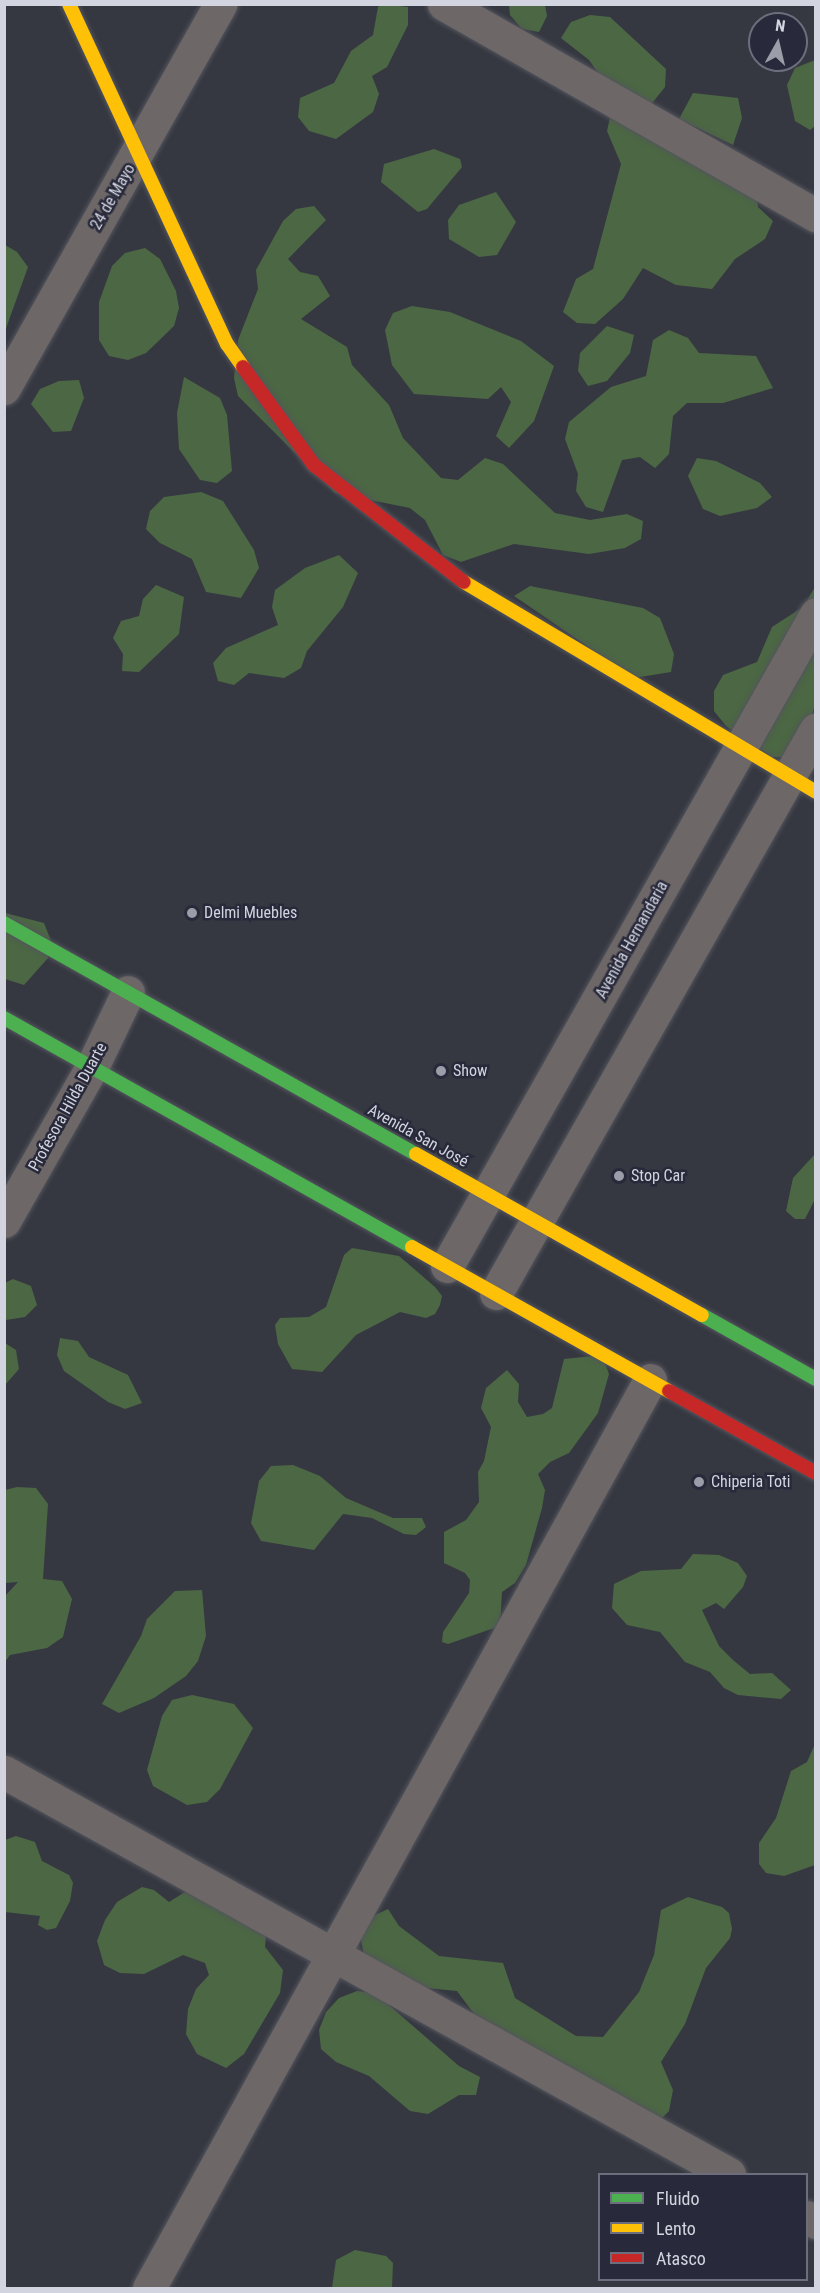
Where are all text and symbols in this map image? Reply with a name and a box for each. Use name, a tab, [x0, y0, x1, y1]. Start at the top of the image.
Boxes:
north arrow	[748, 12, 808, 72]
text: N	[774, 16, 786, 36]
street label: 24 de Mayo	[86, 161, 140, 233]
street label: Avenida Hernandaria	[592, 878, 672, 1002]
place label: Delmi Muebles	[204, 903, 297, 923]
marker: Delmi Muebles	[185, 906, 199, 920]
street label: Profesora Hilda Duarte	[25, 1039, 111, 1175]
place label: Show	[453, 1061, 487, 1081]
marker: Show	[434, 1064, 448, 1078]
street label: Avenida San José	[364, 1101, 472, 1171]
place label: Stop Car	[631, 1166, 685, 1186]
marker: Stop Car	[612, 1169, 626, 1183]
place label: Chiperia Toti	[711, 1472, 791, 1492]
marker: Chiperia Toti	[692, 1475, 706, 1489]
legend	[598, 2173, 808, 2281]
text: Fluido	[656, 2188, 700, 2209]
text: Lento	[656, 2218, 696, 2239]
text: Atasco	[656, 2248, 706, 2269]

